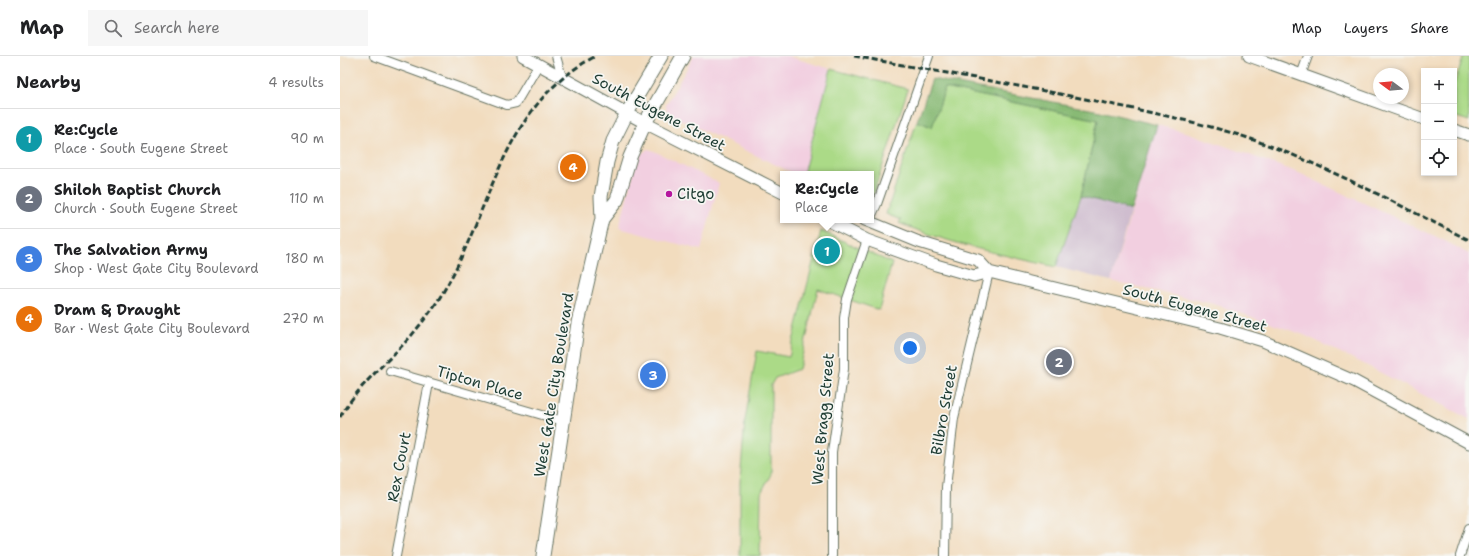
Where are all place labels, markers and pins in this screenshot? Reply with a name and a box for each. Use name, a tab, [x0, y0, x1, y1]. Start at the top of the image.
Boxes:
pin: 4	[560, 152, 586, 182]
place label: Citgo	[677, 184, 714, 204]
marker: Citgo	[664, 189, 674, 199]
pin: 1	[814, 236, 840, 266]
pin: 2	[1046, 347, 1072, 377]
pin: 3	[640, 360, 666, 390]

